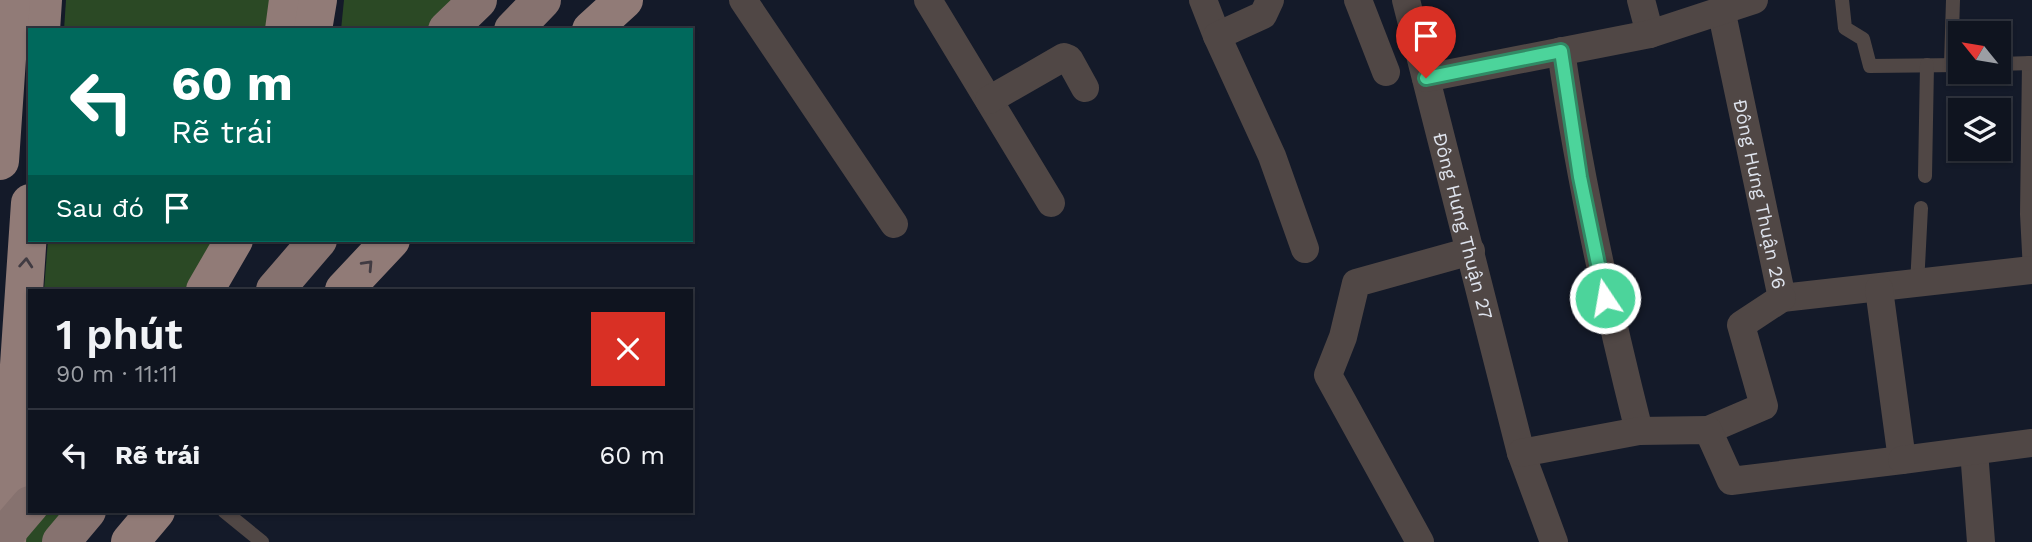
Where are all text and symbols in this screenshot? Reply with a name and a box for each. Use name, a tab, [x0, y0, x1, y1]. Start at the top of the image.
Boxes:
pin	[1396, 6, 1456, 78]
icon: arrive	[1407, 17, 1445, 55]
north arrow	[1948, 21, 2011, 84]
map controls	[1948, 21, 2011, 161]
text: 60 m	[171, 54, 293, 112]
icon: left	[56, 56, 147, 147]
street label: Đông Hưng Thuận 26	[1729, 97, 1791, 291]
button: layers	[1948, 98, 2011, 161]
text: Rẽ trái	[171, 113, 273, 151]
street label: Đông Hưng Thuận 27	[1429, 130, 1498, 322]
icon: arrive	[158, 189, 196, 227]
text: Sau đó	[56, 193, 144, 223]
one-way arrow	[18, 257, 33, 268]
one-way arrow	[360, 260, 372, 273]
position arrow	[1568, 261, 1642, 335]
text: 1 phút	[56, 310, 183, 359]
button: close	[591, 312, 665, 386]
text: 90 m · 11:11	[56, 361, 177, 388]
icon: left	[56, 436, 94, 474]
text: Rẽ trái	[115, 440, 200, 470]
text: 60 m	[599, 440, 665, 470]

